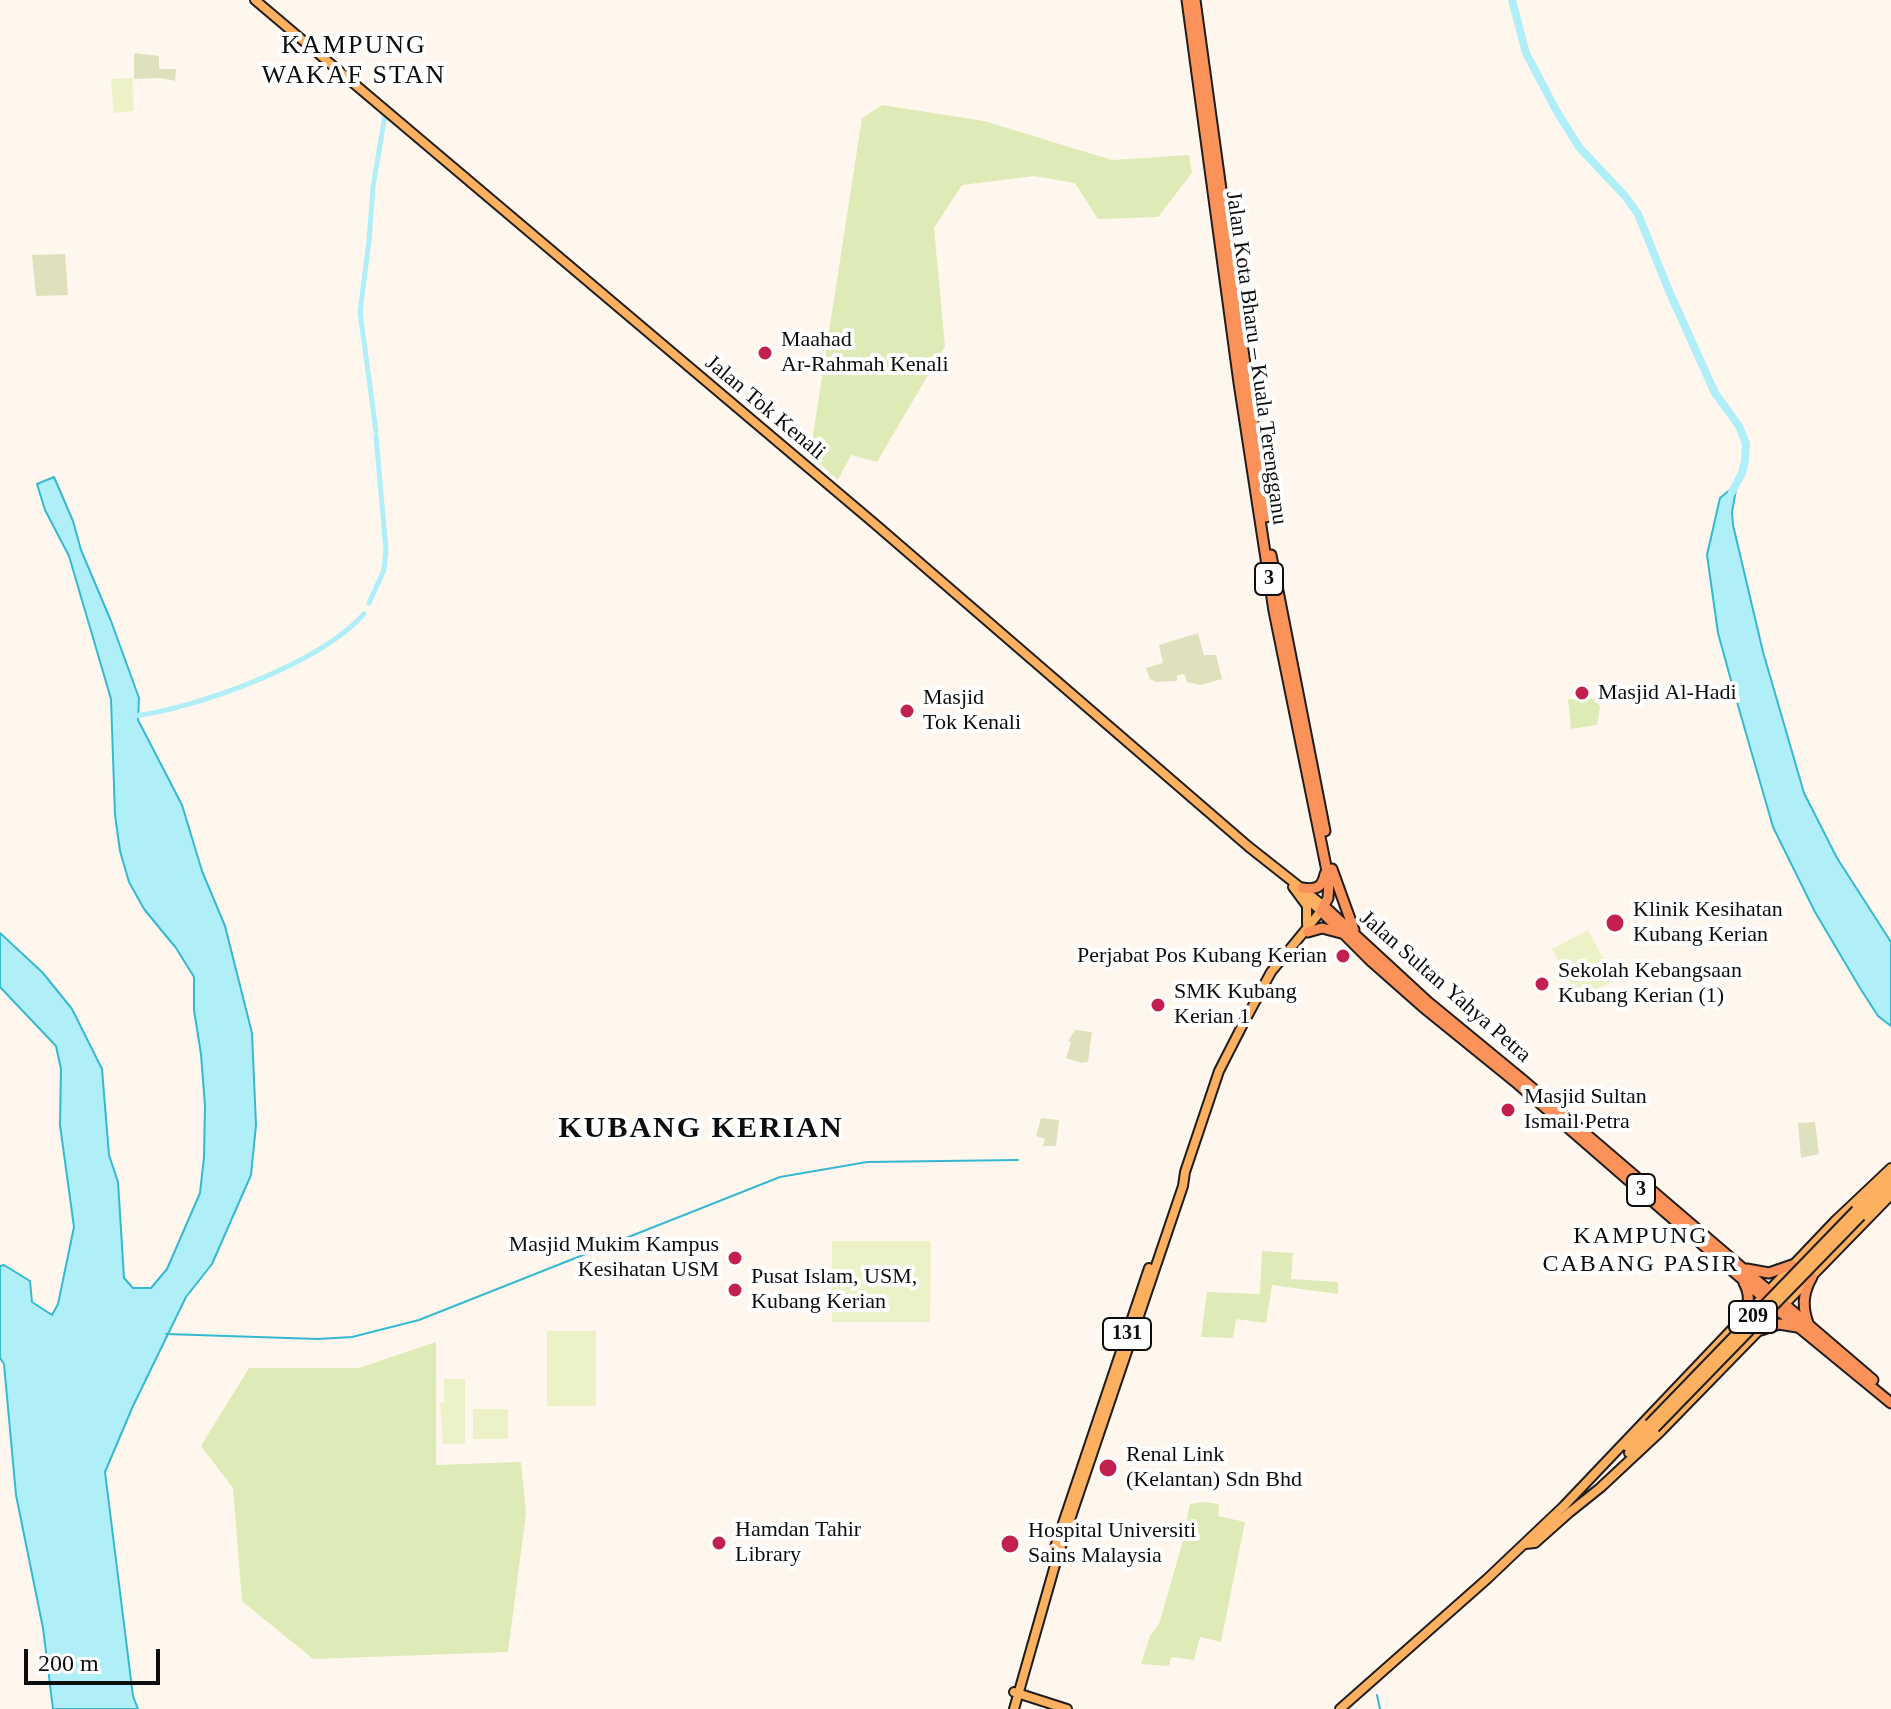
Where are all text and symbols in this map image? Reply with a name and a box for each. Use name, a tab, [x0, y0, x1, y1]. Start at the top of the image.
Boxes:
district label: KAMPUNG WAKAF STAN	[262, 30, 446, 92]
street label: Jalan Kota Bharu – Kuala Terengganu	[1220, 190, 1292, 526]
place label: Maahad Ar-Rahmah Kenali	[781, 327, 949, 378]
marker: Maahad Ar-Rahmah Kenali	[756, 344, 774, 362]
street label: Jalan Tok Kenali	[700, 350, 830, 466]
road number: 3	[1255, 563, 1283, 595]
place label: Masjid Al-Hadi	[1598, 680, 1737, 706]
marker: Masjid Al-Hadi	[1573, 684, 1591, 702]
place label: Masjid Tok Kenali	[923, 685, 1021, 736]
marker: Masjid Tok Kenali	[898, 702, 916, 720]
place label: Klinik Kesihatan Kubang Kerian	[1633, 897, 1783, 948]
street label: Jalan Sultan Yahya Petra	[1354, 905, 1536, 1069]
marker: Klinik Kesihatan Kubang Kerian	[1604, 912, 1626, 934]
place label: Perjabat Pos Kubang Kerian	[1077, 943, 1327, 969]
marker: Perjabat Pos Kubang Kerian	[1334, 947, 1352, 965]
place label: Sekolah Kebangsaan Kubang Kerian (1)	[1558, 958, 1742, 1010]
marker: Sekolah Kebangsaan Kubang Kerian (1)	[1533, 975, 1551, 993]
place label: SMK Kubang Kerian 1	[1174, 979, 1297, 1030]
marker: SMK Kubang Kerian 1	[1149, 996, 1167, 1014]
place label: Masjid Sultan Ismail Petra	[1524, 1084, 1647, 1136]
marker: Masjid Sultan Ismail Petra	[1499, 1101, 1517, 1119]
district label: KUBANG KERIAN	[558, 1111, 844, 1147]
road number: 3	[1627, 1174, 1655, 1206]
district label: KAMPUNG CABANG PASIR	[1542, 1223, 1740, 1279]
place label: Masjid Mukim Kampus Kesihatan USM	[509, 1232, 719, 1284]
marker: Masjid Mukim Kampus Kesihatan USM	[726, 1249, 744, 1267]
place label: Pusat Islam, USM, Kubang Kerian	[751, 1264, 917, 1316]
marker: Pusat Islam, USM, Kubang Kerian	[726, 1281, 744, 1299]
road number: 209	[1729, 1301, 1777, 1333]
road number: 131	[1103, 1318, 1151, 1350]
place label: Renal Link (Kelantan) Sdn Bhd	[1126, 1442, 1302, 1494]
marker: Renal Link (Kelantan) Sdn Bhd	[1097, 1457, 1119, 1479]
place label: Hamdan Tahir Library	[735, 1517, 861, 1568]
place label: Hospital Universiti Sains Malaysia	[1028, 1518, 1196, 1570]
marker: Hospital Universiti Sains Malaysia	[999, 1533, 1021, 1555]
marker: Hamdan Tahir Library	[710, 1534, 728, 1552]
scale bar	[28, 1633, 164, 1683]
text: 200 m	[38, 1650, 99, 1676]

